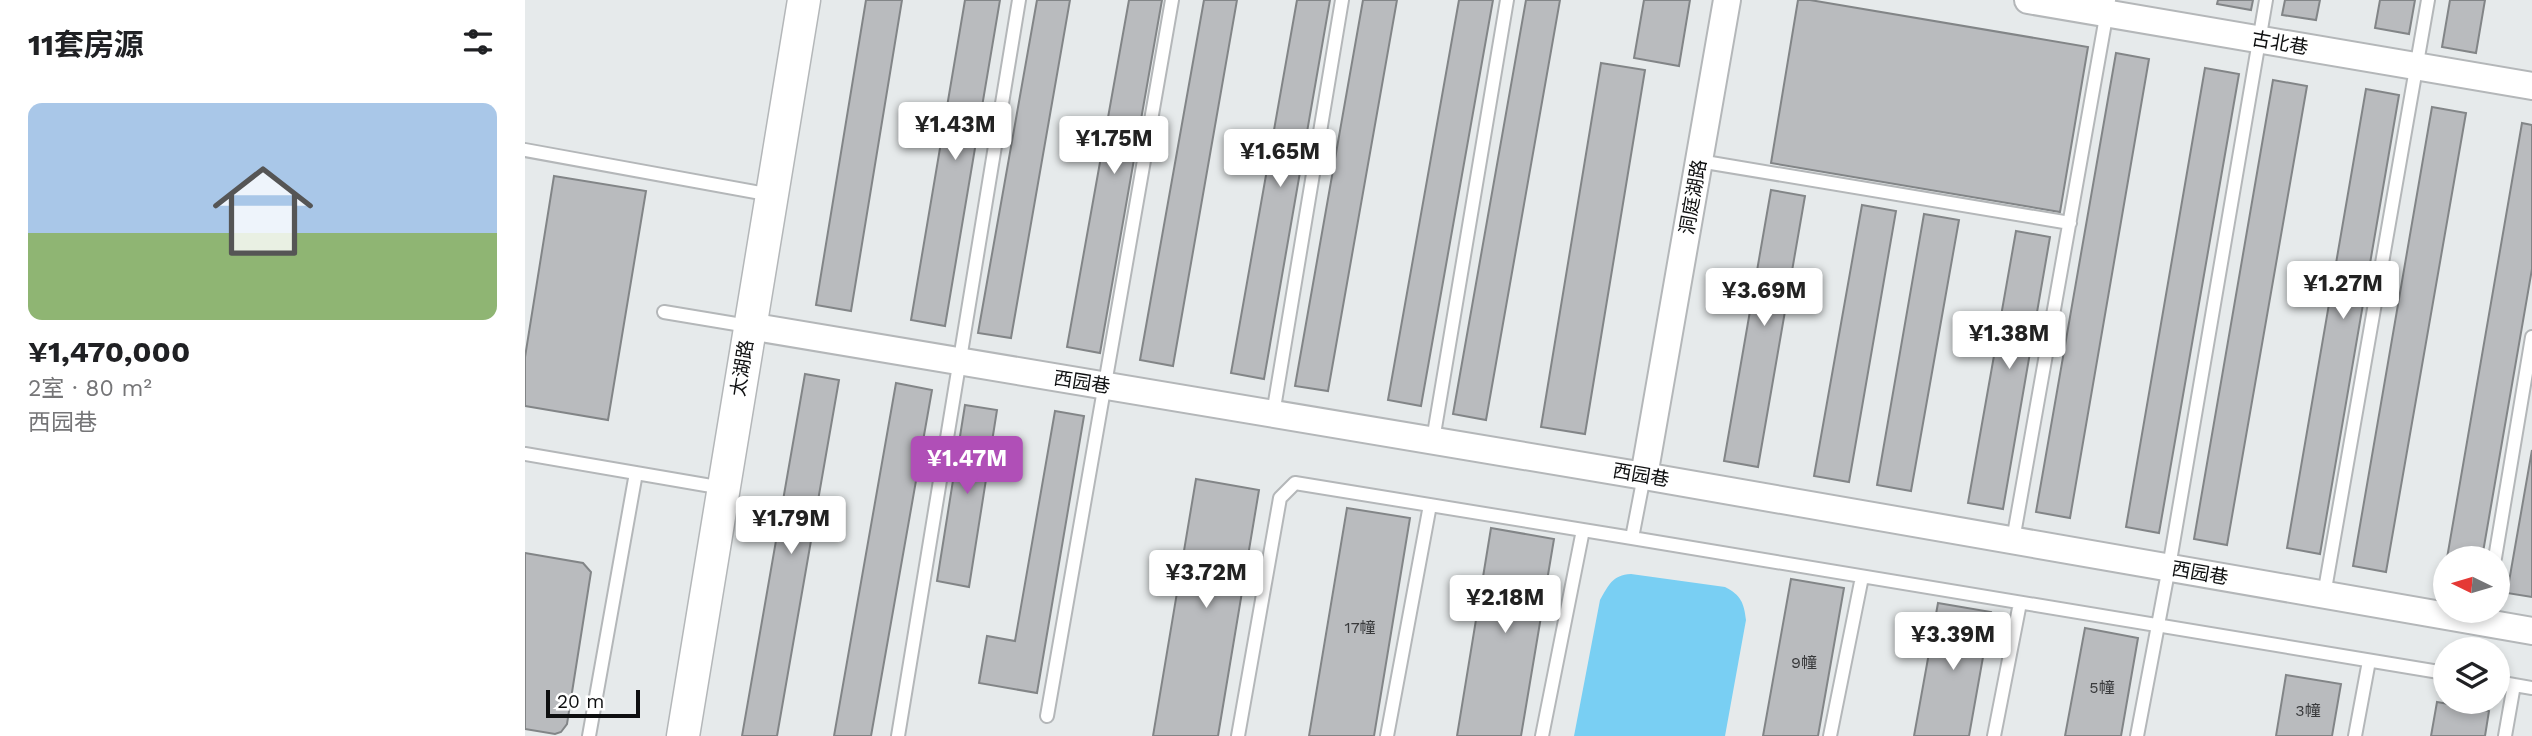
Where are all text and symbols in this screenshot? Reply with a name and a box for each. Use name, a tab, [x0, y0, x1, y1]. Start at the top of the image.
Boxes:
icon: filters	[459, 23, 497, 61]
text: 11套房源	[28, 27, 144, 62]
street label: 古北巷	[2250, 27, 2310, 59]
pin: ¥1.43M	[898, 102, 1012, 162]
text: ¥1.43M	[914, 111, 996, 138]
pin: ¥1.75M	[1057, 116, 1171, 176]
text: ¥1.75M	[1075, 125, 1153, 152]
pin: ¥1.65M	[1223, 130, 1337, 189]
text: ¥1.65M	[1240, 138, 1320, 165]
icon: home	[200, 148, 326, 274]
street label: 洞庭湖路	[1675, 158, 1711, 236]
pin: ¥1.27M	[2286, 262, 2400, 321]
pin: ¥3.69M	[1707, 268, 1821, 328]
text: ¥1.27M	[2303, 270, 2383, 297]
text: ¥3.69M	[1722, 277, 1806, 304]
pin: ¥1.38M	[1952, 312, 2066, 371]
text: ¥1.38M	[1969, 320, 2049, 347]
text: ¥1,470,000	[28, 334, 190, 369]
street label: 太湖路	[726, 338, 758, 398]
street label: 西园巷	[1052, 366, 1112, 398]
text: 2室 · 80 m²	[28, 375, 152, 402]
text: 西园巷	[28, 409, 97, 436]
pin: ¥1.47M	[910, 436, 1024, 496]
text: ¥1.47M	[927, 445, 1007, 472]
street label: 西园巷	[1611, 459, 1671, 491]
pin: ¥1.79M	[734, 496, 848, 556]
text: ¥1.79M	[752, 505, 830, 532]
north arrow	[2433, 546, 2509, 623]
map controls	[2433, 546, 2510, 714]
pin: ¥3.72M	[1149, 550, 1263, 610]
street label: 西园巷	[2170, 557, 2230, 589]
text: ¥3.72M	[1165, 559, 1247, 586]
pin: ¥2.18M	[1448, 576, 1562, 635]
text: ¥2.18M	[1466, 584, 1544, 611]
pin: ¥3.39M	[1896, 612, 2010, 672]
house number: 17幢	[1344, 618, 1376, 637]
text: ¥3.39M	[1911, 621, 1995, 648]
button: layers	[2433, 637, 2510, 714]
house number: 9幢	[1791, 653, 1817, 672]
house number: 5幢	[2089, 678, 2115, 697]
scale bar	[546, 687, 641, 719]
text: 20 m	[557, 690, 604, 713]
house number: 3幢	[2295, 701, 2321, 720]

